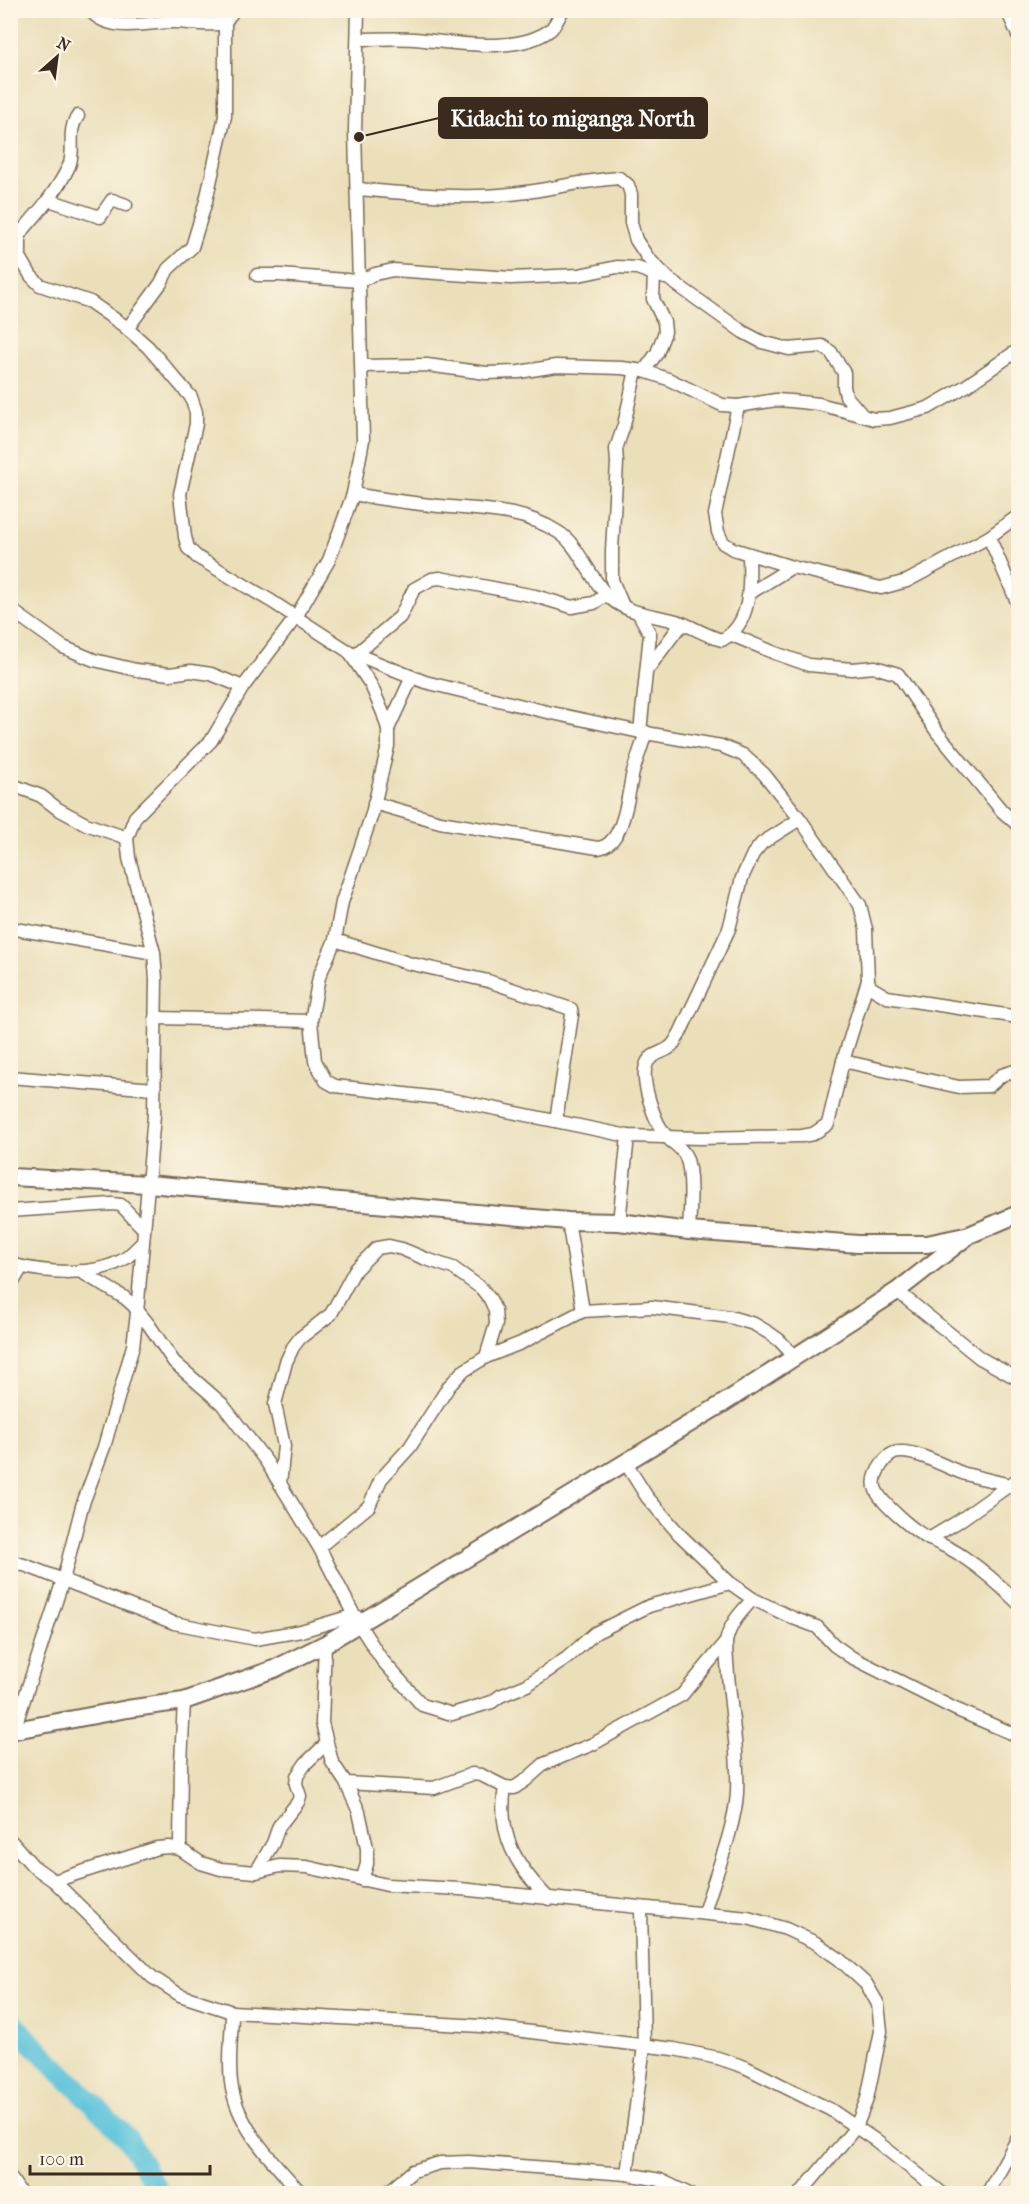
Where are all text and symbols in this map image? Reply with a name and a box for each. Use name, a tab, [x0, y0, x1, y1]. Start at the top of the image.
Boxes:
north arrow	[27, 27, 87, 87]
text: N	[54, 33, 74, 56]
callout: Kidachi to miganga North	[439, 98, 707, 138]
text: Kidachi to miganga North	[451, 106, 696, 132]
scale bar	[30, 2138, 210, 2176]
text: 100 m	[39, 2149, 84, 2170]

